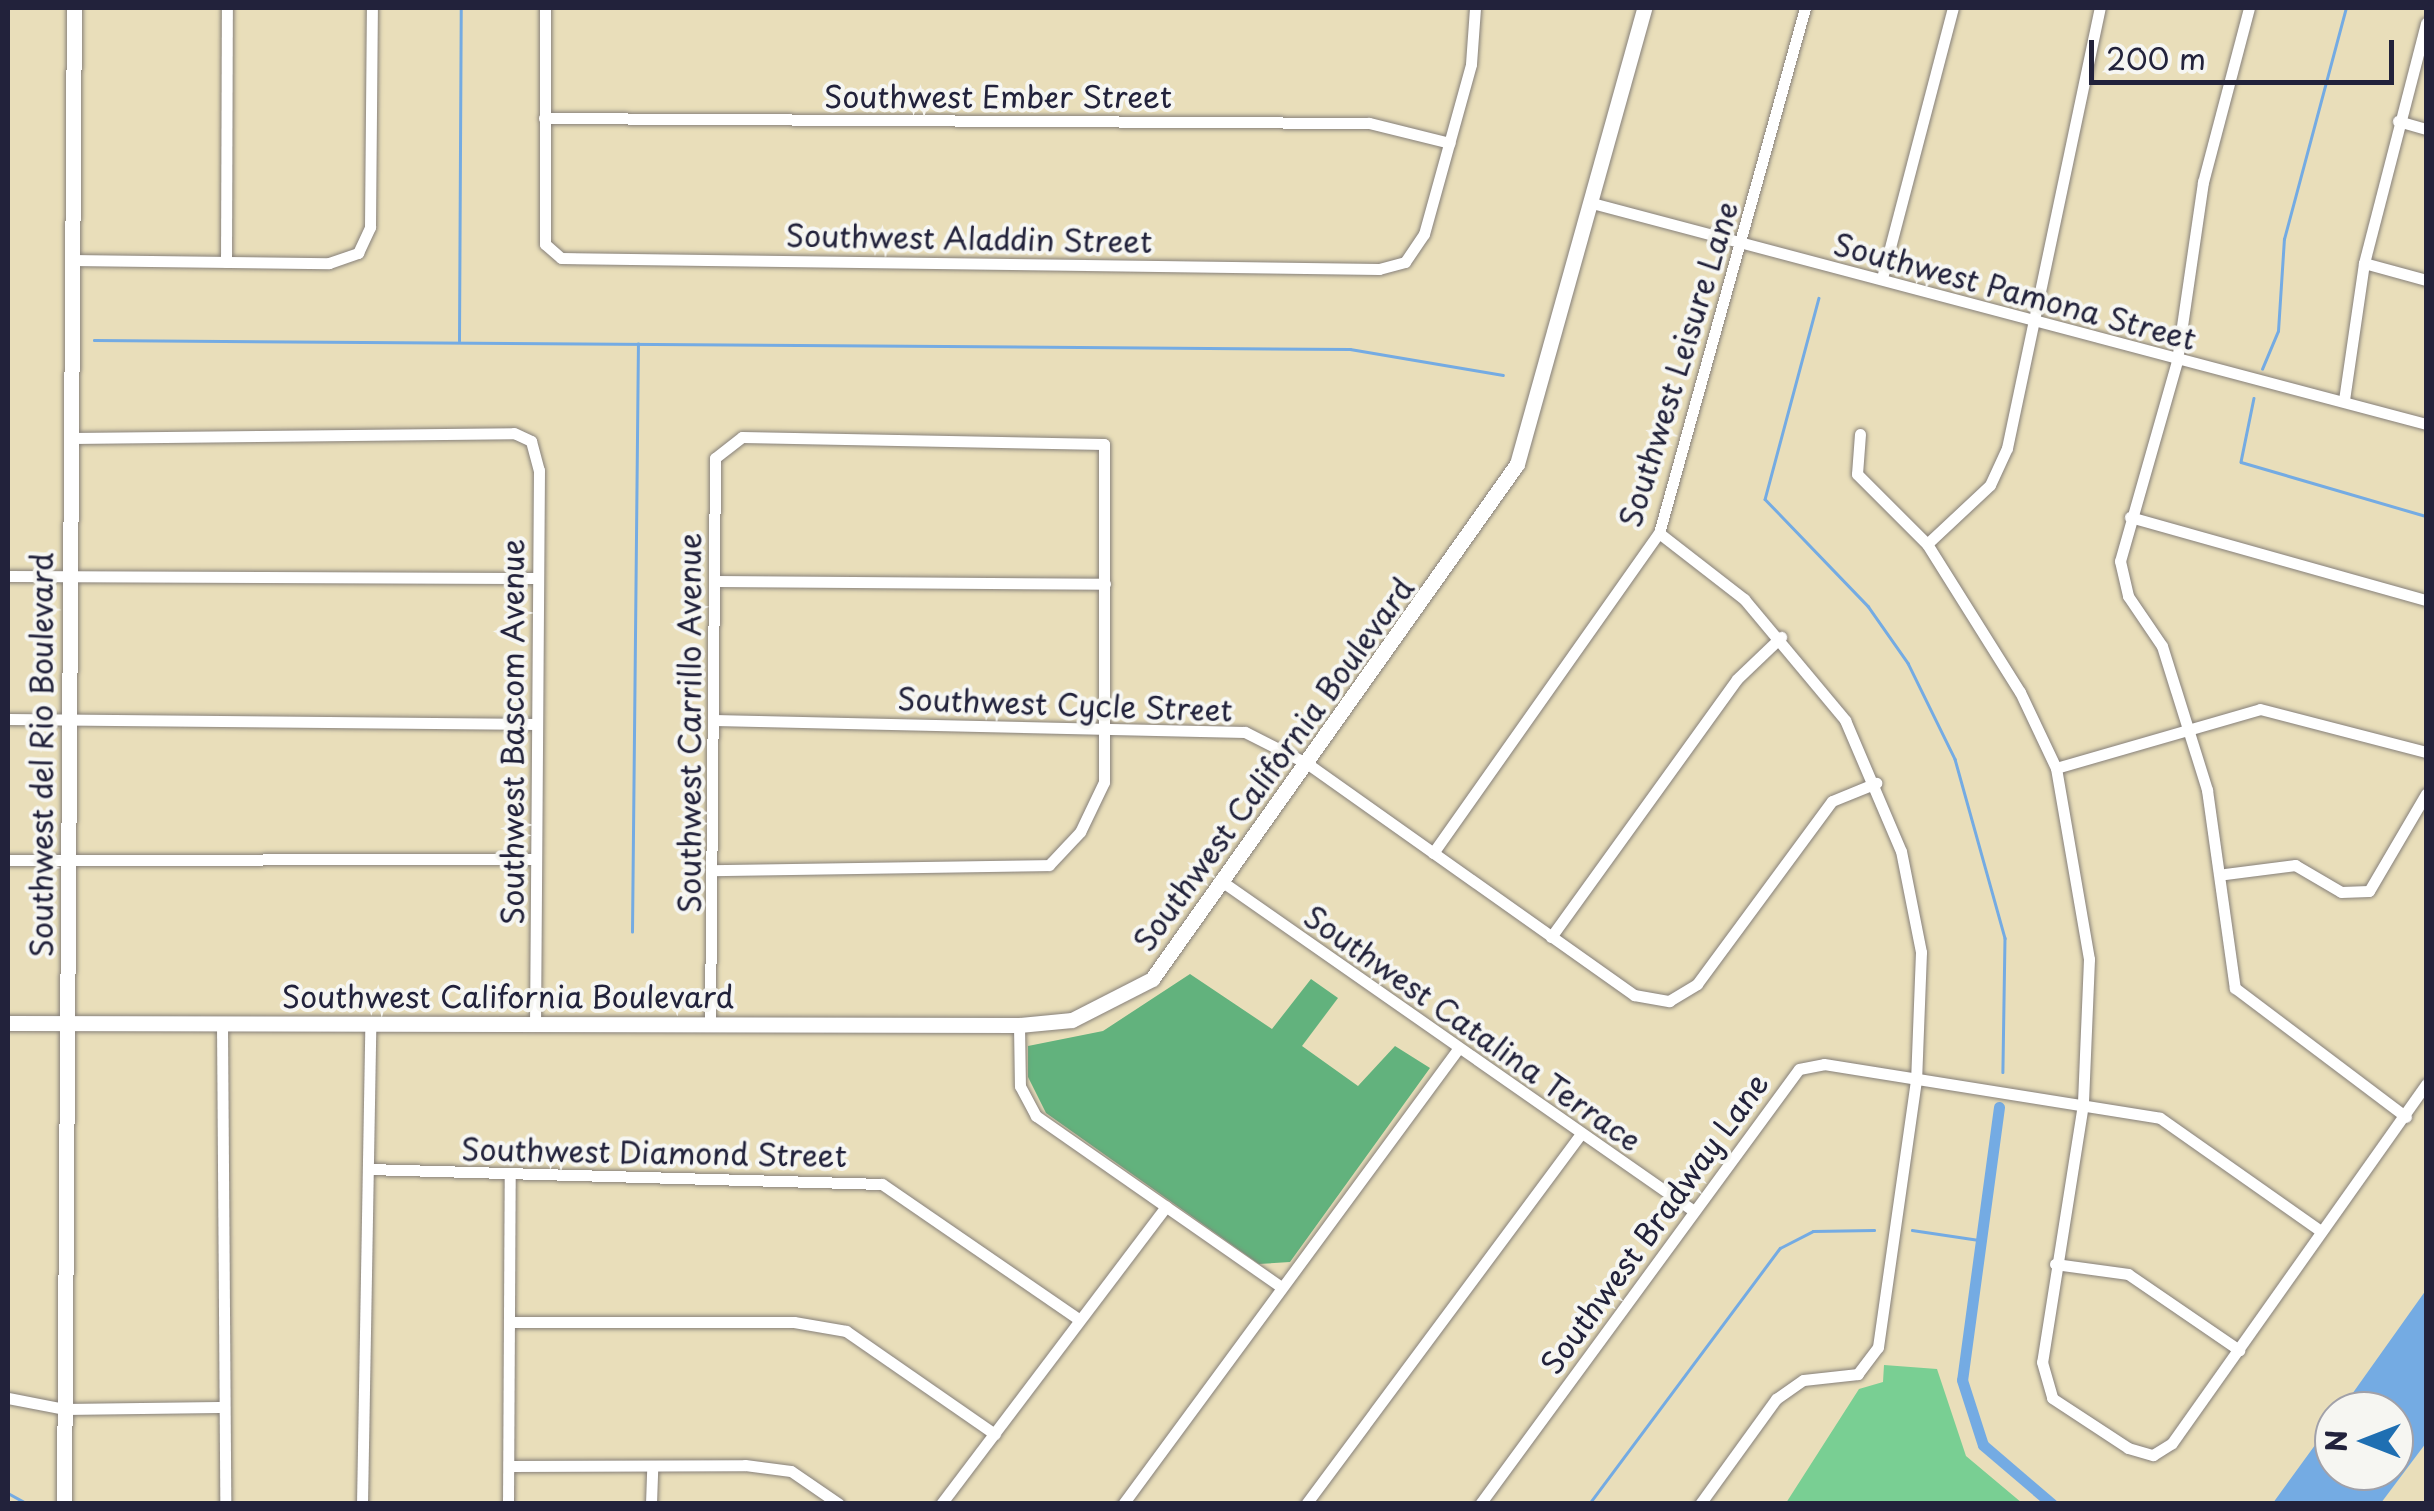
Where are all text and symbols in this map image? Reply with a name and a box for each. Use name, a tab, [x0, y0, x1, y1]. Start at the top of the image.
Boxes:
scale bar	[2094, 20, 2399, 82]
text: 200 m	[2106, 35, 2206, 80]
street label: Southwest Ember Street	[823, 78, 1173, 114]
street label: Southwest Leisure Lane	[1611, 196, 1745, 532]
street label: Southwest Aladdin Street	[785, 217, 1153, 259]
street label: Southwest Pamona Street	[1830, 225, 2200, 357]
street label: Southwest Carrillo Avenue	[671, 534, 707, 912]
street label: Southwest Bascom Avenue	[494, 541, 530, 923]
street label: Southwest del Rio Boulevard	[23, 551, 59, 959]
street label: Southwest California Boulevard	[1125, 570, 1421, 958]
street label: Southwest Cycle Street	[896, 680, 1234, 728]
street label: Southwest Catalina Terrace	[1298, 898, 1648, 1158]
street label: Southwest California Boulevard	[281, 978, 735, 1014]
street label: Southwest Bradway Lane	[1531, 1064, 1777, 1382]
street label: Southwest Diamond Street	[461, 1131, 847, 1173]
north arrow	[2314, 1391, 2414, 1491]
text: N	[2314, 1430, 2357, 1452]

